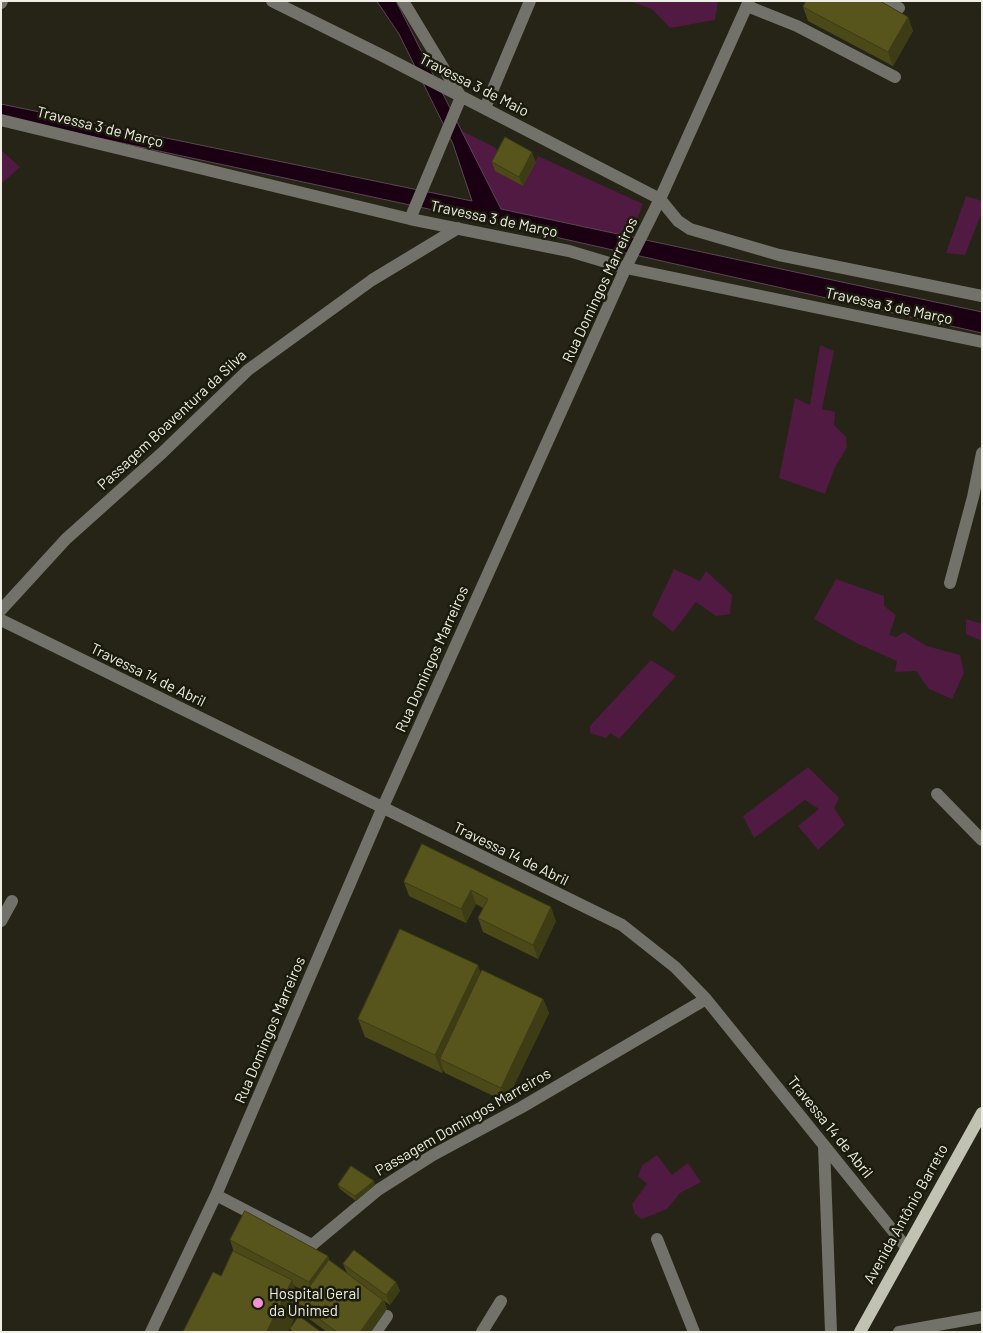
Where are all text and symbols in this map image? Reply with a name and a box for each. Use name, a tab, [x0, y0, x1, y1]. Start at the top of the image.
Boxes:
street label: Travessa 3 de Maio	[416, 50, 532, 120]
street label: Travessa 3 de Março	[35, 103, 165, 151]
street label: Travessa 3 de Março	[429, 197, 559, 241]
street label: Rua Domingos Marreiros	[558, 215, 642, 365]
street label: Travessa 3 de Março	[824, 284, 954, 328]
street label: Passagem Boaventura da Silva	[94, 346, 250, 494]
street label: Rua Domingos Marreiros	[392, 583, 472, 735]
street label: Travessa 14 de Abril	[87, 639, 209, 711]
street label: Travessa 14 de Abril	[450, 818, 572, 890]
street label: Rua Domingos Marreiros	[231, 954, 309, 1106]
street label: Passagem Domingos Marreiros	[372, 1064, 554, 1180]
street label: Travessa 14 de Abril	[783, 1072, 877, 1182]
street label: Avenida Antônio Barreto	[860, 1141, 952, 1287]
place label: Hospital Geral da Unimed	[269, 1285, 360, 1320]
marker: Hospital Geral da Unimed	[251, 1296, 265, 1310]

